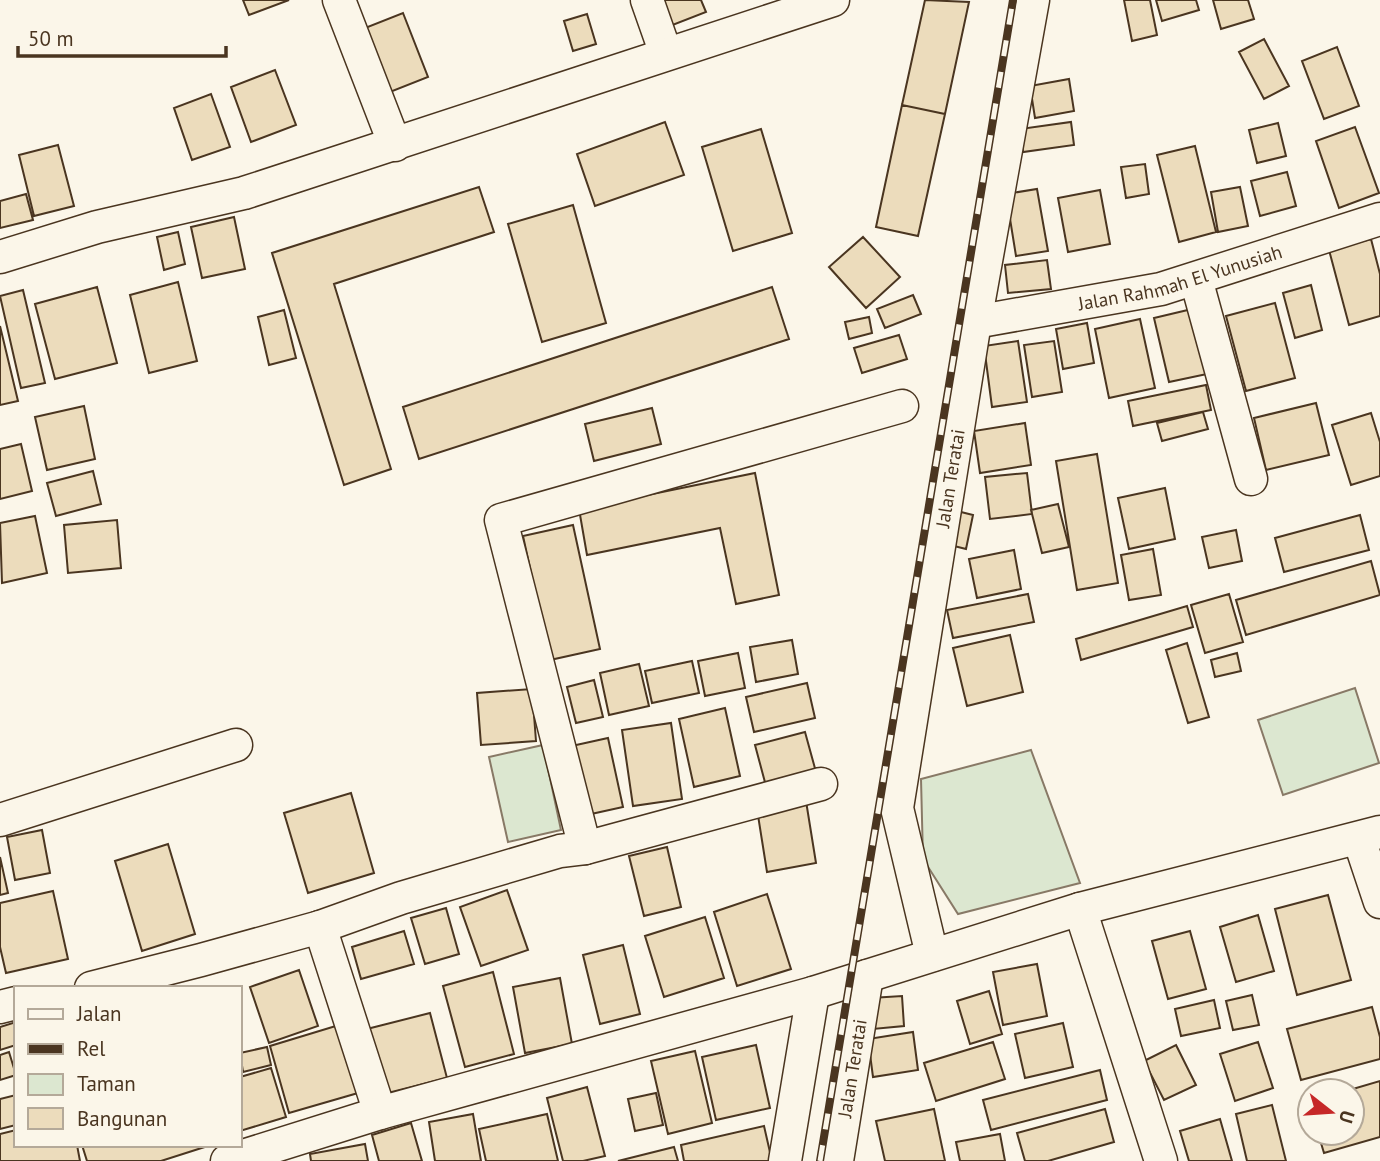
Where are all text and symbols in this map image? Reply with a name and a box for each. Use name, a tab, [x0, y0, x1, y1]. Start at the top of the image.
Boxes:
scale bar	[18, 14, 226, 58]
text: 50 m	[28, 25, 74, 52]
street label: Jalan Rahmah El Yunusiah	[1075, 239, 1285, 316]
street label: Jalan Teratai	[930, 427, 970, 530]
legend	[14, 986, 242, 1147]
text: Jalan	[76, 1000, 122, 1027]
street label: Jalan Teratai	[832, 1017, 872, 1120]
text: Rel	[77, 1035, 105, 1062]
text: Taman	[77, 1070, 136, 1097]
north arrow	[1296, 1077, 1366, 1147]
text: Bangunan	[77, 1105, 167, 1132]
text: U	[1334, 1108, 1360, 1126]

